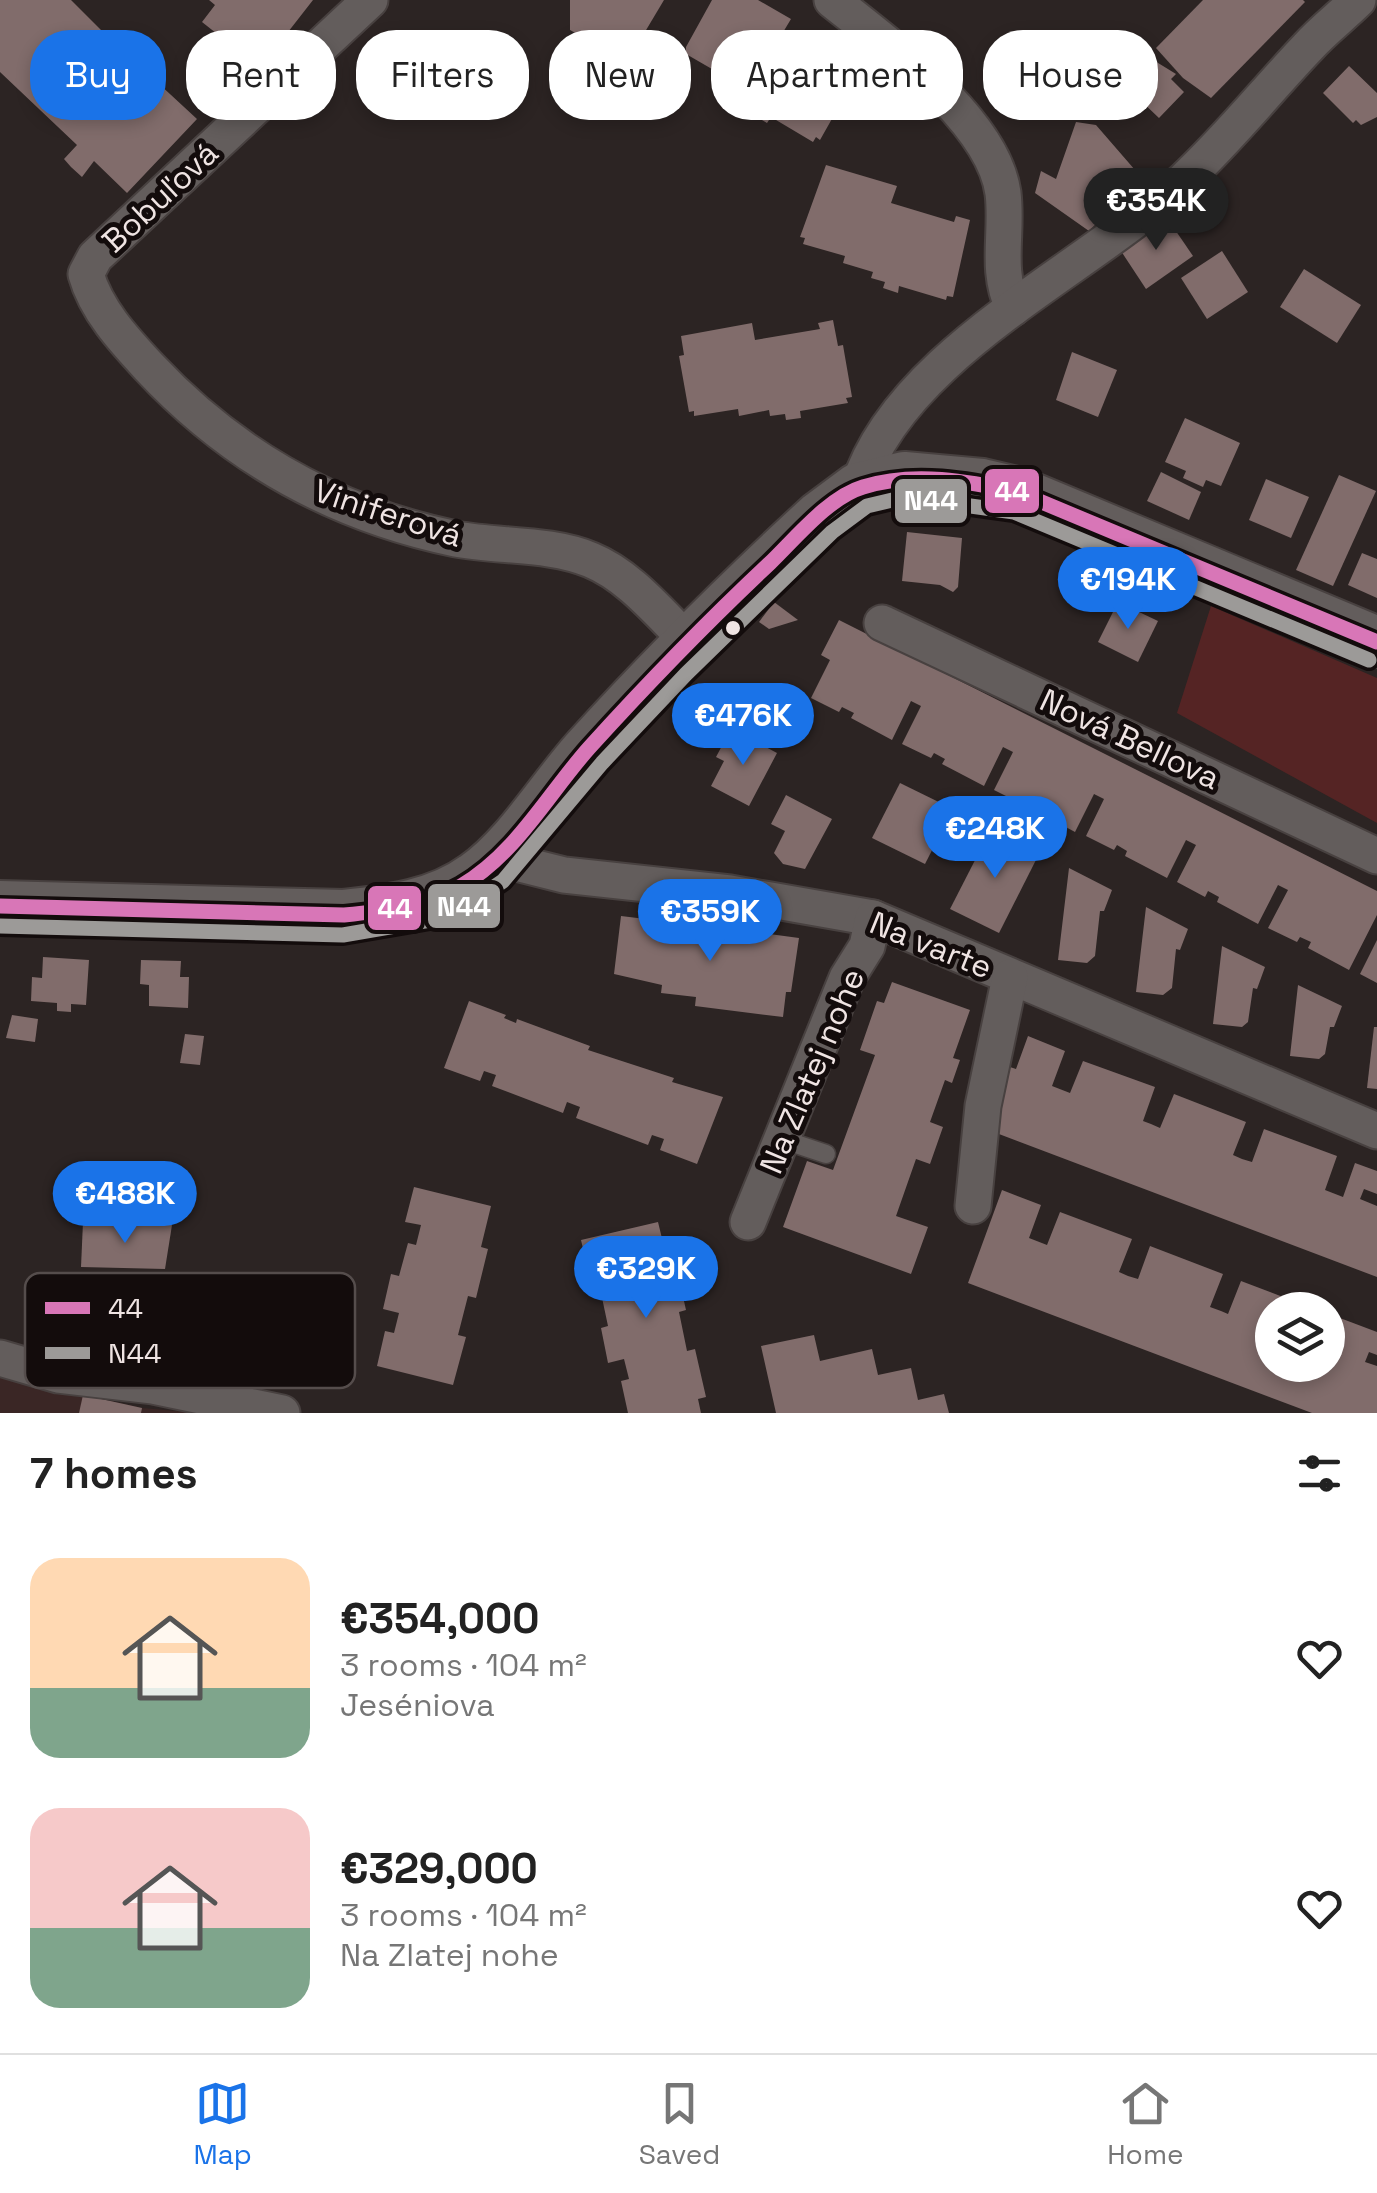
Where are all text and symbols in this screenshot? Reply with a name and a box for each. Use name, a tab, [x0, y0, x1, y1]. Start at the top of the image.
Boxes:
chip: Buy	[30, 30, 166, 120]
chip: Rent	[186, 30, 336, 120]
chip: Filters	[356, 30, 529, 120]
chip: New	[549, 30, 691, 120]
chip: Apartment	[711, 30, 963, 120]
chip: House	[983, 30, 1158, 120]
street label: Bobuľová	[94, 133, 226, 261]
pin: €354K	[1086, 168, 1226, 253]
text: €354K	[1106, 180, 1206, 220]
line badge: 44	[983, 467, 1041, 515]
street label: Viniferová	[309, 470, 467, 556]
text: 44	[994, 473, 1030, 509]
line badge: N44	[893, 477, 969, 525]
text: N44	[904, 482, 958, 518]
pin: €194K	[1058, 547, 1198, 632]
text: €194K	[1080, 559, 1176, 599]
unlabelled marker	[723, 618, 743, 638]
street label: Nová Bellova	[1034, 680, 1226, 798]
pin: €476K	[673, 683, 813, 768]
text: €476K	[694, 695, 792, 735]
pin: €248K	[925, 796, 1065, 881]
text: €248K	[945, 808, 1045, 848]
pin: €359K	[640, 879, 780, 964]
line badge: N44	[426, 882, 502, 930]
line badge: 44	[366, 884, 423, 932]
text: N44	[437, 888, 491, 924]
text: 44	[377, 890, 413, 926]
text: €359K	[660, 891, 760, 931]
street label: Na varte	[864, 902, 998, 988]
street label: Na Zlatej nohe	[751, 963, 873, 1179]
pin: €488K	[55, 1161, 195, 1246]
text: €488K	[75, 1173, 175, 1213]
pin: €329K	[576, 1236, 716, 1321]
text: €329K	[596, 1248, 696, 1288]
legend	[25, 1273, 355, 1388]
text: 44	[108, 1290, 143, 1326]
map controls	[1255, 1292, 1345, 1382]
button: layers	[1255, 1292, 1345, 1382]
text: N44	[108, 1335, 162, 1371]
icon: filters	[1292, 1446, 1347, 1501]
text: 7 homes	[30, 1447, 198, 1500]
text: €354,000	[340, 1592, 539, 1645]
icon: home	[110, 1598, 230, 1718]
icon: heart	[1292, 1631, 1347, 1686]
text: 3 rooms · 104 m²	[340, 1645, 587, 1685]
text: Jeséniova	[340, 1685, 495, 1725]
text: €329,000	[340, 1842, 538, 1895]
icon: home	[110, 1848, 230, 1968]
icon: heart	[1292, 1881, 1347, 1936]
text: 3 rooms · 104 m²	[340, 1895, 587, 1935]
text: Na Zlatej nohe	[340, 1935, 559, 1975]
tab: Map	[193, 2076, 252, 2172]
tab: Saved	[639, 2076, 720, 2172]
tab: Home	[1107, 2076, 1184, 2172]

